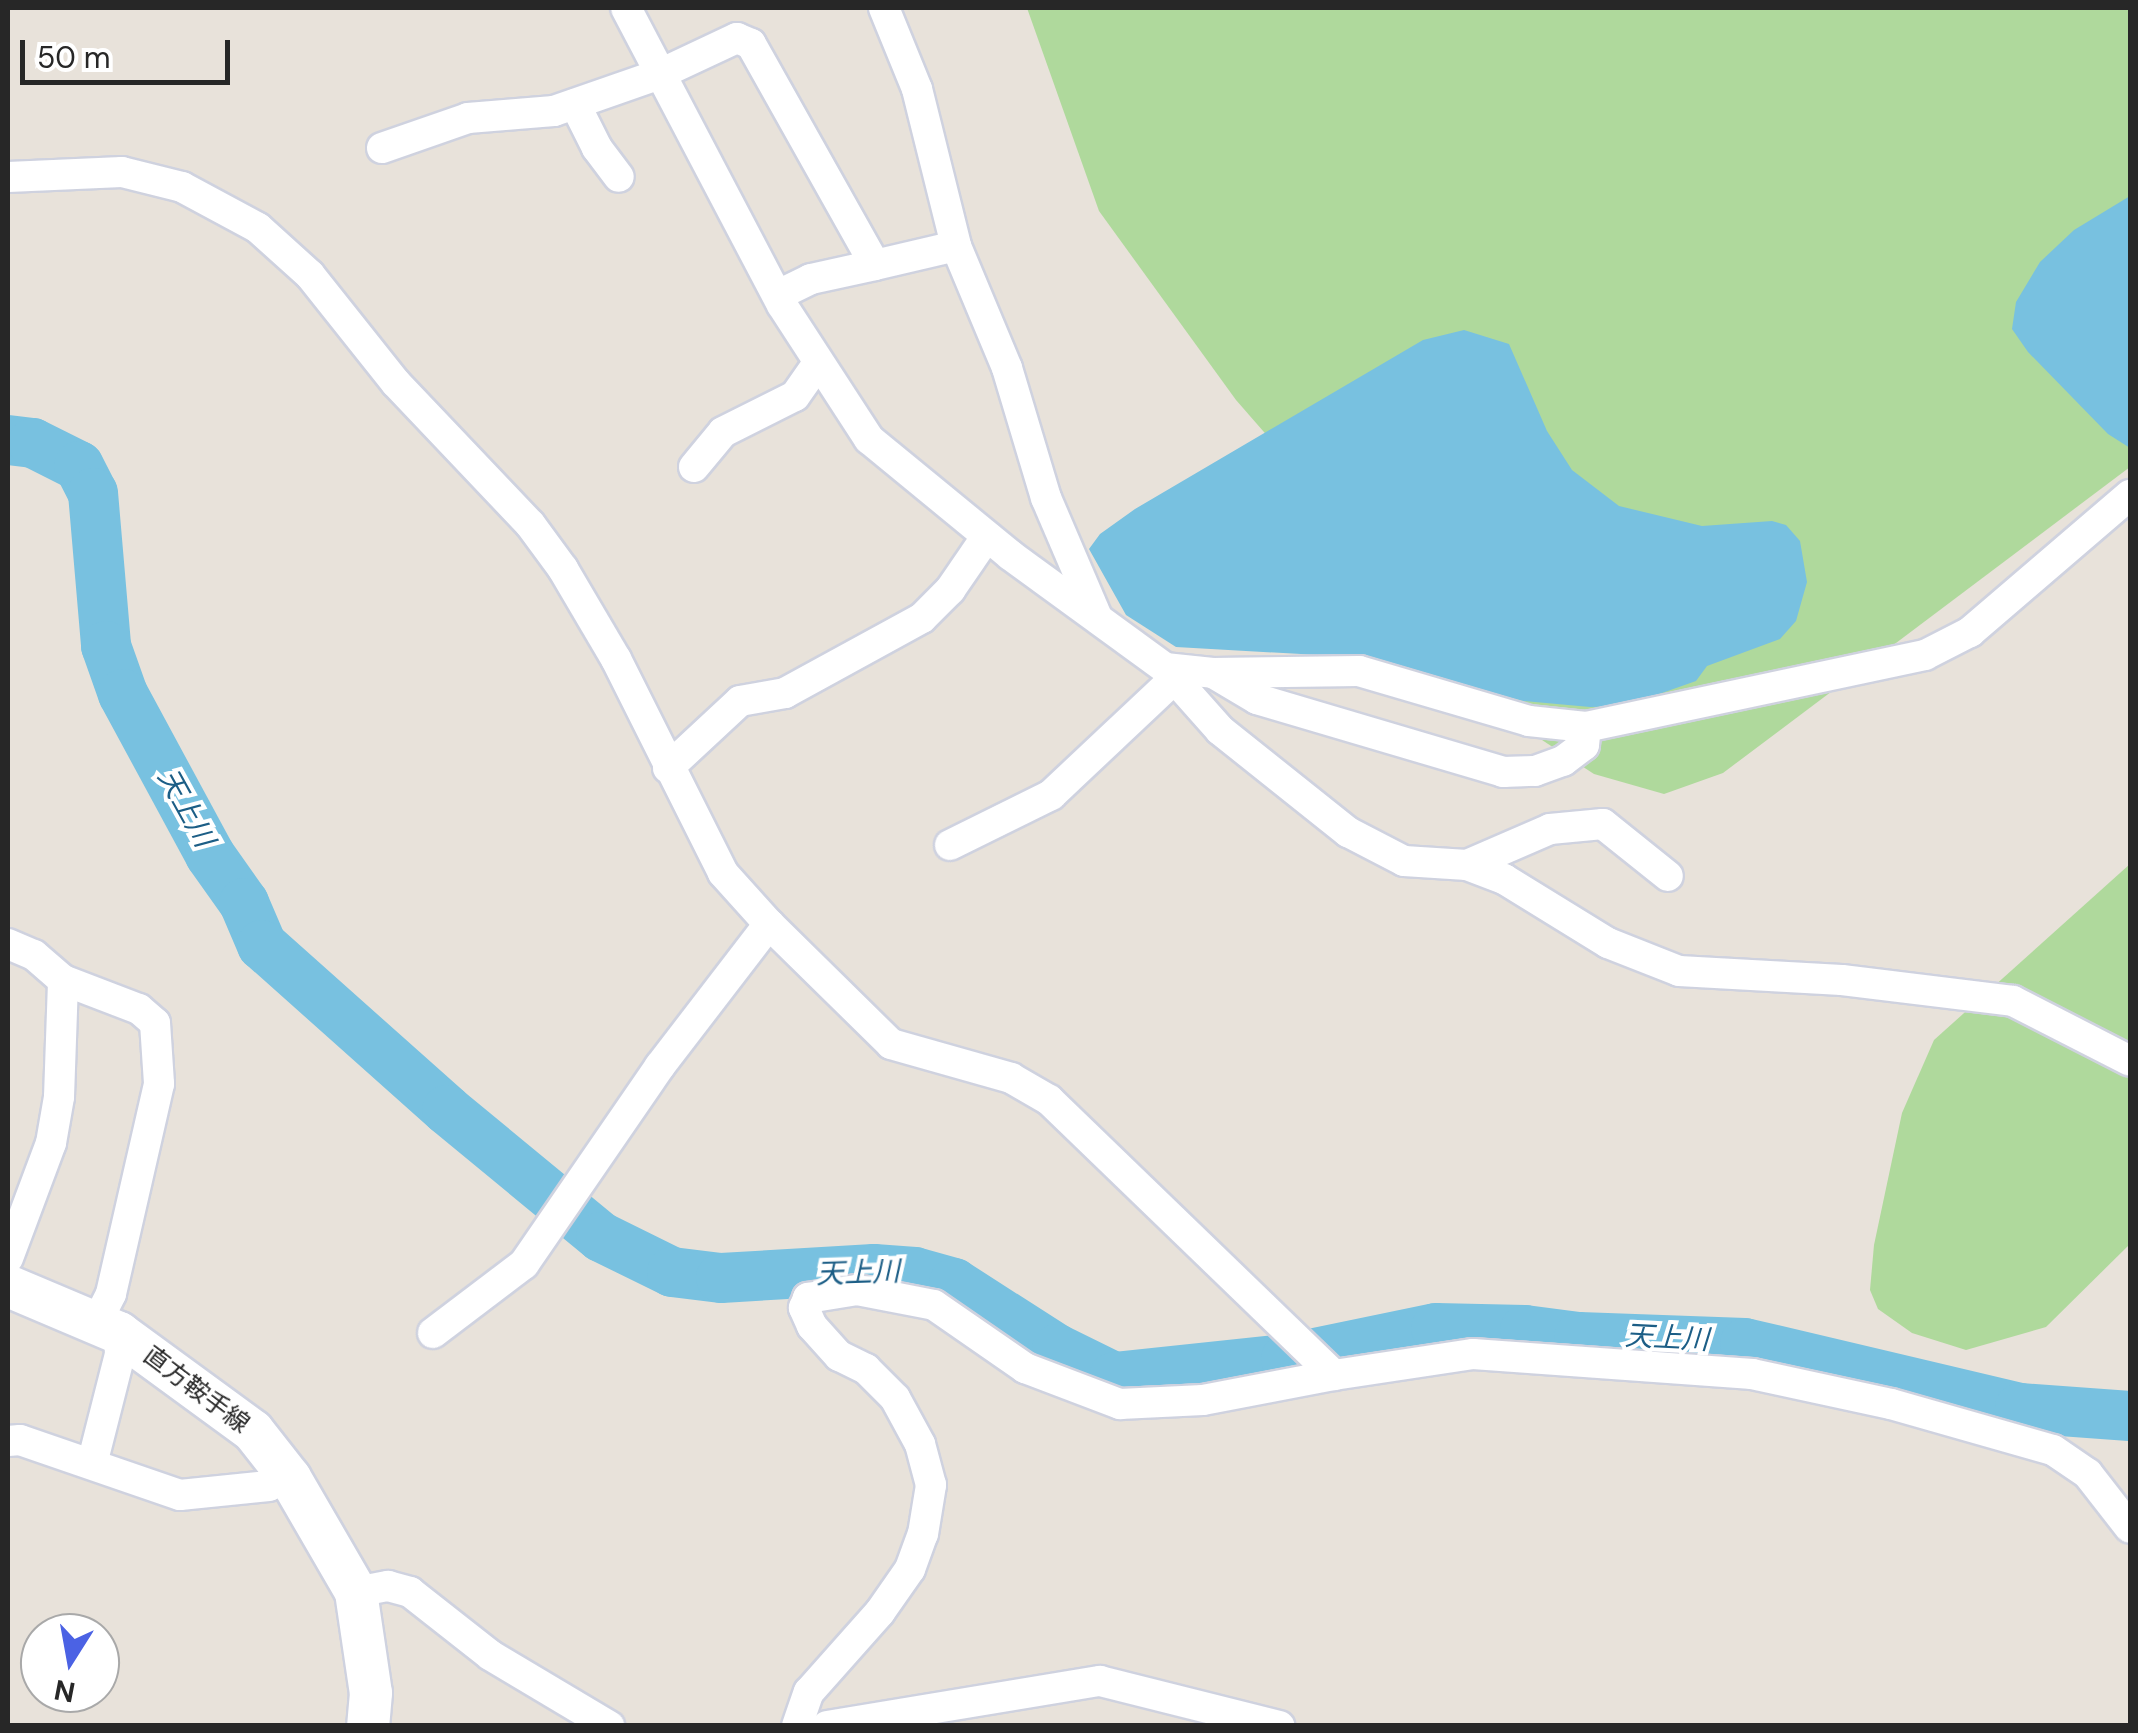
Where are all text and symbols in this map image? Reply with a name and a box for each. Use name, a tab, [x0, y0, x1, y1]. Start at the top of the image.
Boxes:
scale bar	[25, 20, 235, 82]
text: 50 m	[37, 38, 111, 77]
water label: 天上川	[151, 763, 221, 853]
water label: 天上川	[815, 1255, 901, 1291]
water label: 天上川	[1624, 1319, 1710, 1357]
street label: 直方鞍手線	[137, 1340, 255, 1440]
north arrow	[20, 1613, 120, 1713]
text: N	[51, 1671, 78, 1711]

